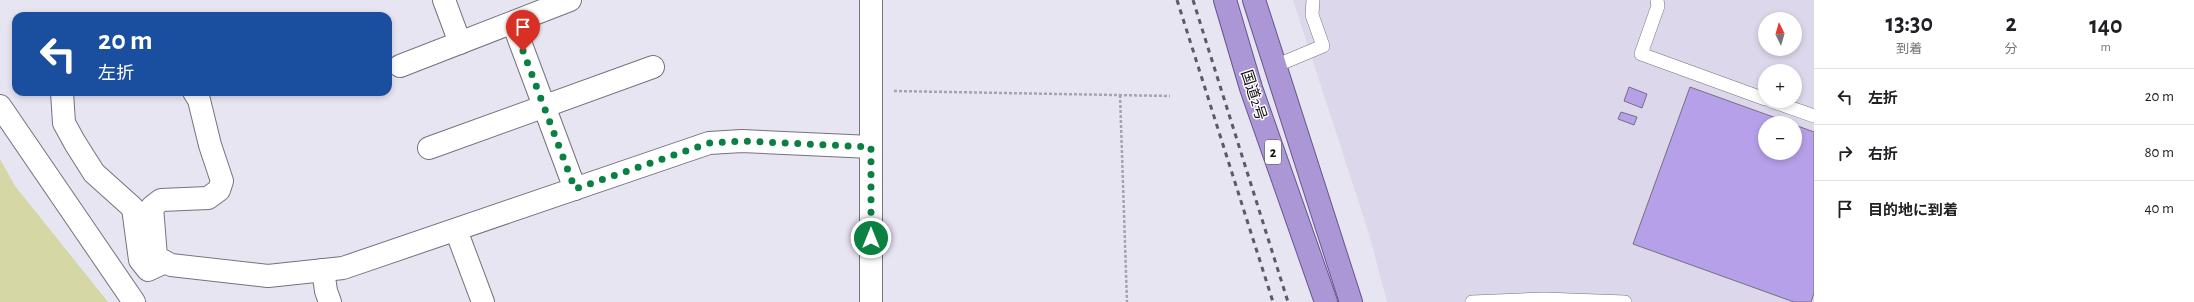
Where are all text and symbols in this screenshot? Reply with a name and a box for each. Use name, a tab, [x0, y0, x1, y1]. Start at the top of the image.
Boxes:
pin	[506, 10, 540, 51]
north arrow	[1758, 12, 1802, 56]
map controls	[1758, 12, 1802, 160]
text: 13:30	[1886, 12, 1933, 36]
text: 2	[2005, 12, 2017, 36]
text: 140	[2089, 14, 2122, 38]
icon: arrive	[512, 16, 534, 38]
text: 20 m	[98, 27, 153, 55]
icon: left	[32, 28, 84, 80]
text: m	[2101, 41, 2111, 54]
text: 到着	[1896, 43, 1922, 56]
text: 分	[2005, 43, 2018, 56]
button: +	[1758, 64, 1802, 108]
text: 左折	[98, 65, 134, 83]
street label: 国道2号	[1238, 68, 1270, 122]
icon: left	[1834, 86, 1856, 108]
text: 20 m	[2145, 89, 2174, 104]
text: 左折	[1868, 91, 1898, 106]
button: −	[1758, 116, 1802, 160]
road number: 2	[1265, 140, 1281, 164]
icon: right	[1834, 142, 1856, 164]
text: 80 m	[2144, 145, 2174, 160]
text: 右折	[1868, 147, 1898, 162]
icon: arrive	[1834, 198, 1856, 220]
text: 40 m	[2144, 201, 2174, 216]
text: 目的地に到着	[1868, 203, 1958, 218]
position arrow	[850, 217, 892, 259]

